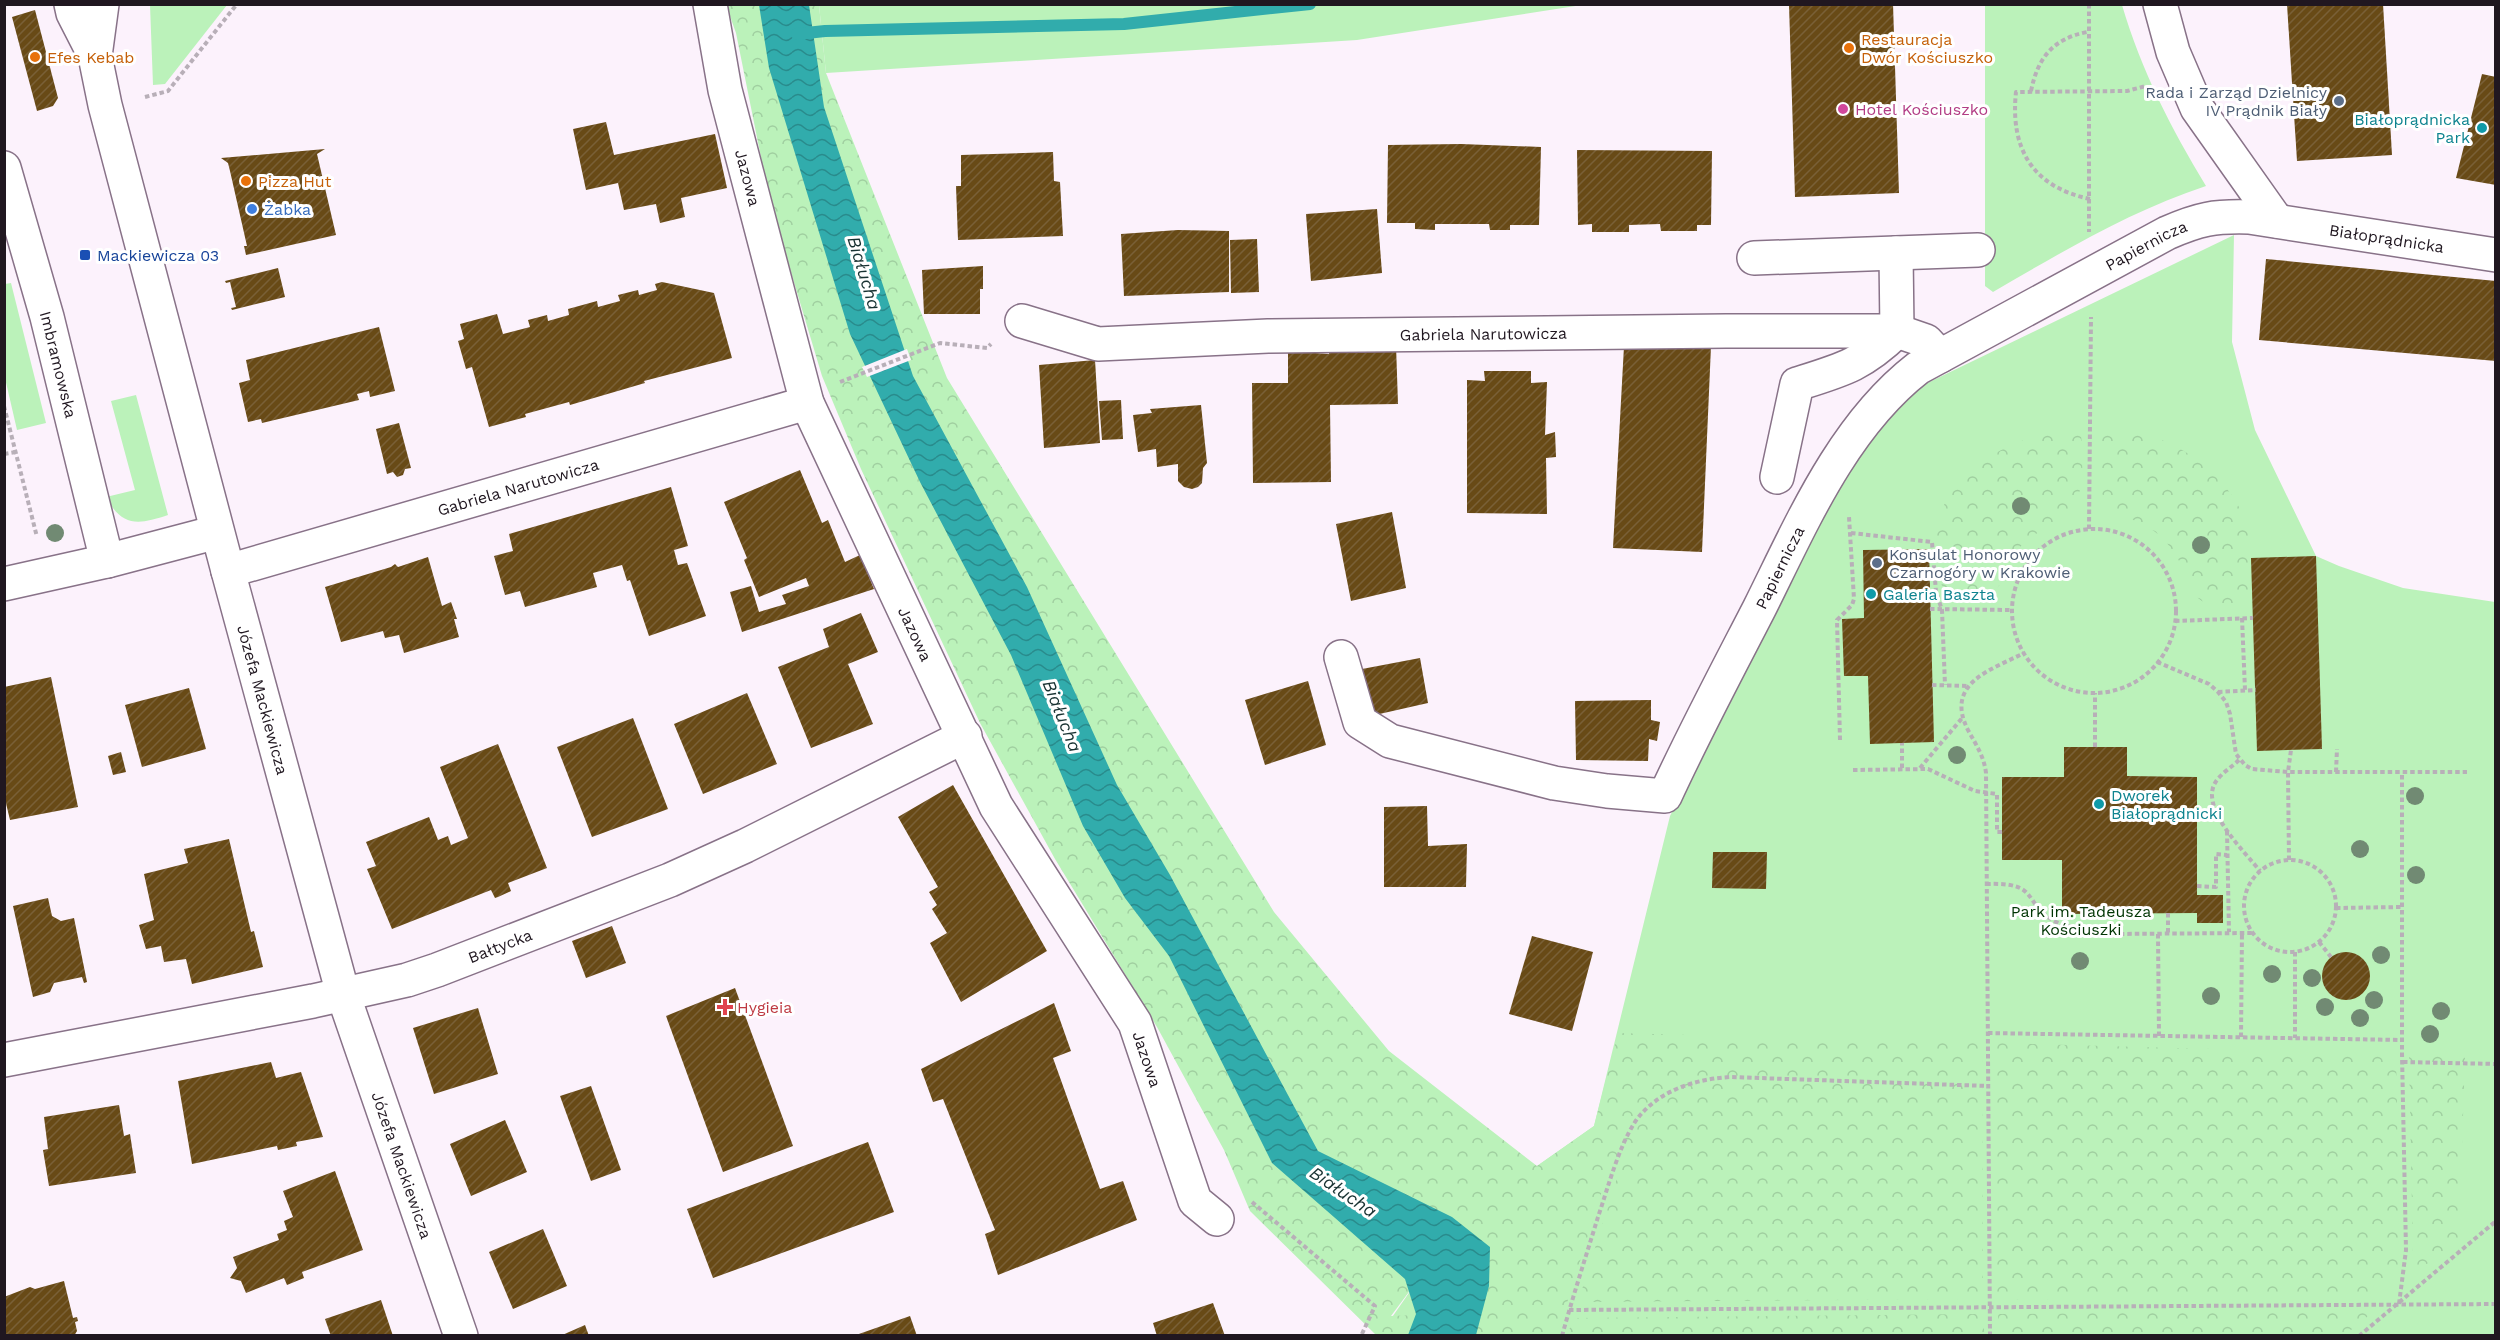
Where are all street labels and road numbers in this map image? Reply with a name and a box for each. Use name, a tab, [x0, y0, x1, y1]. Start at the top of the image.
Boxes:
street label: Jazowa	[731, 147, 764, 208]
street label: Papiernicza	[2102, 217, 2190, 275]
street label: Białoprądnicka	[2328, 220, 2445, 257]
street label: Imbramowska	[36, 309, 81, 420]
street label: Gabriela Narutowicza	[1400, 324, 1567, 345]
street label: Gabriela Narutowicza	[435, 455, 601, 520]
street label: Papiernicza	[1752, 523, 1808, 612]
street label: Jazowa	[894, 604, 936, 664]
street label: Józefa Mackiewicza	[233, 623, 292, 777]
street label: Bałtycka	[465, 925, 535, 967]
street label: Jazowa	[1129, 1029, 1165, 1090]
street label: Józefa Mackiewicza	[367, 1089, 436, 1241]

